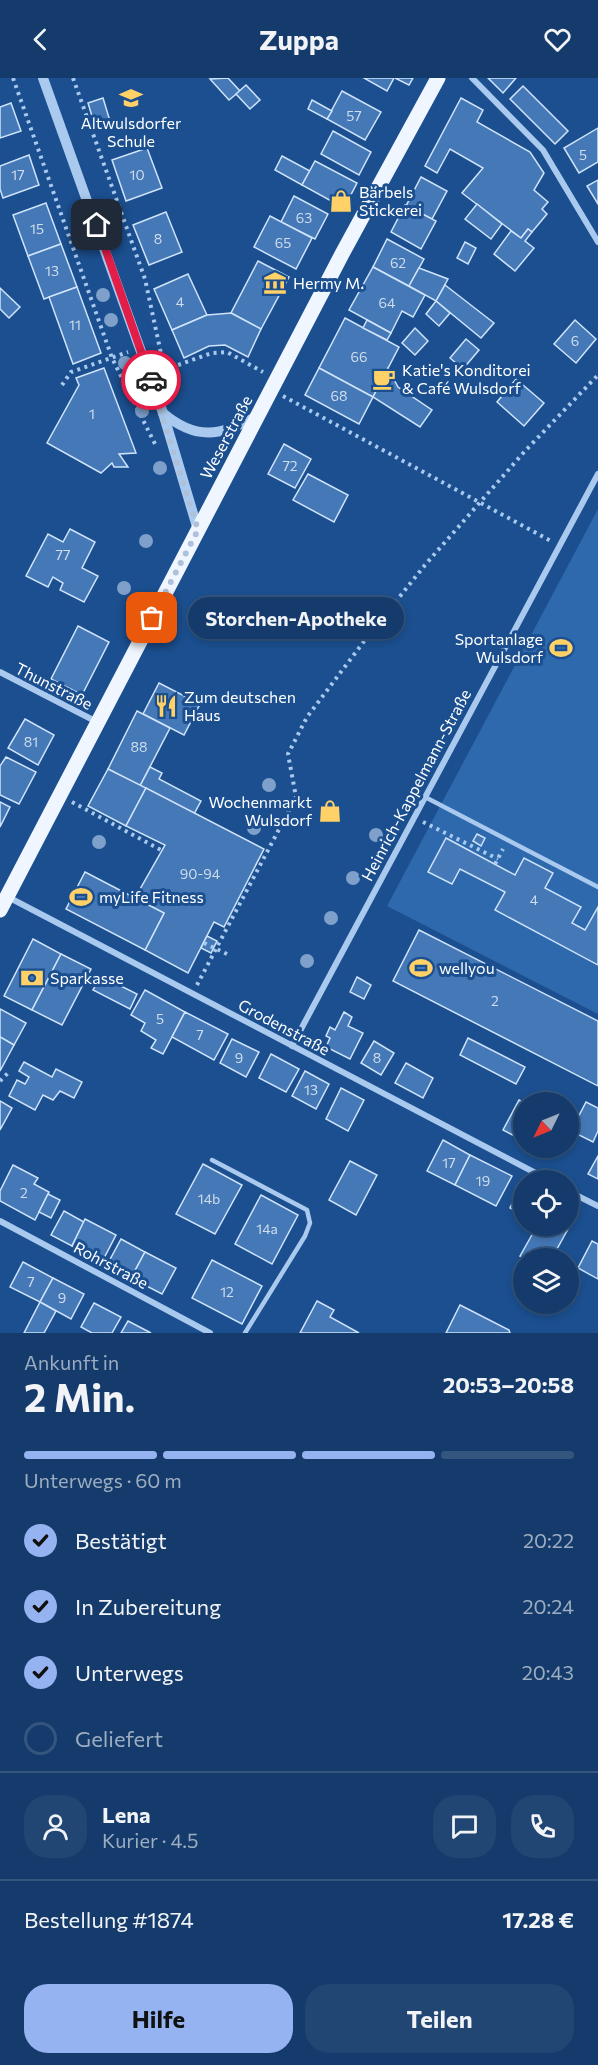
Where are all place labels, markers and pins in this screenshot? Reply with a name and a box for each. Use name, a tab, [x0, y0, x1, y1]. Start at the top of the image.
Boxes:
school or university icon: Altwulsdorfer Schule	[118, 85, 144, 111]
place label: Altwulsdorfer Schule	[81, 113, 182, 150]
place label: Bärbels Stickerei	[359, 182, 422, 219]
shop icon: Bärbels Stickerei	[328, 188, 354, 214]
pin	[71, 199, 122, 250]
museum icon: Hermy M.	[262, 270, 288, 296]
place label: Hermy M.	[293, 273, 364, 292]
place label: Katie's Konditorei & Café Wulsdorf	[402, 360, 531, 397]
cafe icon: Katie's Konditorei & Café Wulsdorf	[371, 366, 397, 392]
pin	[126, 592, 177, 643]
callout: Storchen-Apotheke	[188, 597, 404, 639]
place label: Sportanlage Wulsdorf	[455, 629, 544, 666]
sports icon: Sportanlage Wulsdorf	[548, 635, 574, 661]
place label: Zum deutschen Haus	[184, 687, 296, 724]
restaurant icon: Zum deutschen Haus	[153, 693, 179, 719]
place label: Wochenmarkt Wulsdorf	[209, 792, 313, 829]
shop icon: Wochenmarkt Wulsdorf	[317, 798, 343, 824]
sports icon: myLife Fitness	[68, 884, 94, 910]
place label: myLife Fitness	[99, 887, 204, 906]
sports icon: wellyou	[408, 955, 434, 981]
place label: wellyou	[439, 958, 495, 977]
bank icon: Sparkasse	[19, 965, 45, 991]
place label: Sparkasse	[50, 968, 124, 987]

